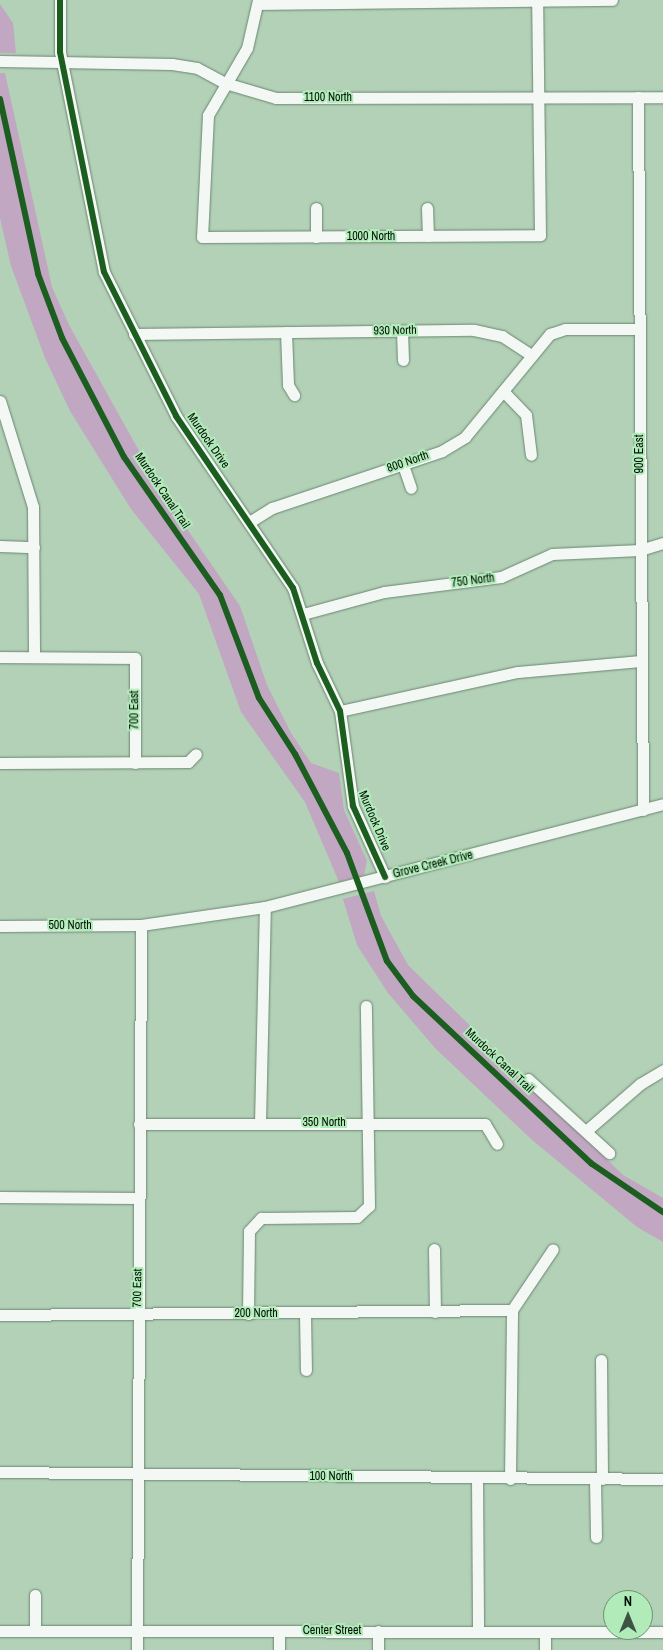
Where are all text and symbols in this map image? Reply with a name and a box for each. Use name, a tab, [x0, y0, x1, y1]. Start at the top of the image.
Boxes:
street label: 1100 North	[304, 91, 352, 105]
street label: 1000 North	[347, 230, 395, 244]
street label: 930 North	[373, 323, 417, 339]
street label: Murdock Drive	[184, 411, 232, 471]
street label: 900 East	[633, 435, 647, 473]
street label: 800 North	[385, 448, 431, 476]
street label: Murdock Canal Trail	[131, 450, 193, 532]
street label: 750 North	[451, 571, 495, 591]
street label: 700 East	[128, 691, 142, 729]
street label: Murdock Drive	[355, 789, 393, 853]
street label: Grove Creek Drive	[391, 848, 475, 882]
street label: 500 North	[48, 919, 92, 933]
street label: Murdock Canal Trail	[462, 1026, 536, 1096]
street label: 350 North	[302, 1116, 346, 1130]
street label: 700 East	[130, 1268, 146, 1308]
street label: 200 North	[234, 1307, 278, 1321]
street label: 100 North	[309, 1470, 353, 1484]
north arrow	[603, 1590, 653, 1640]
text: N	[624, 1592, 632, 1610]
street label: Center Street	[303, 1624, 361, 1638]

